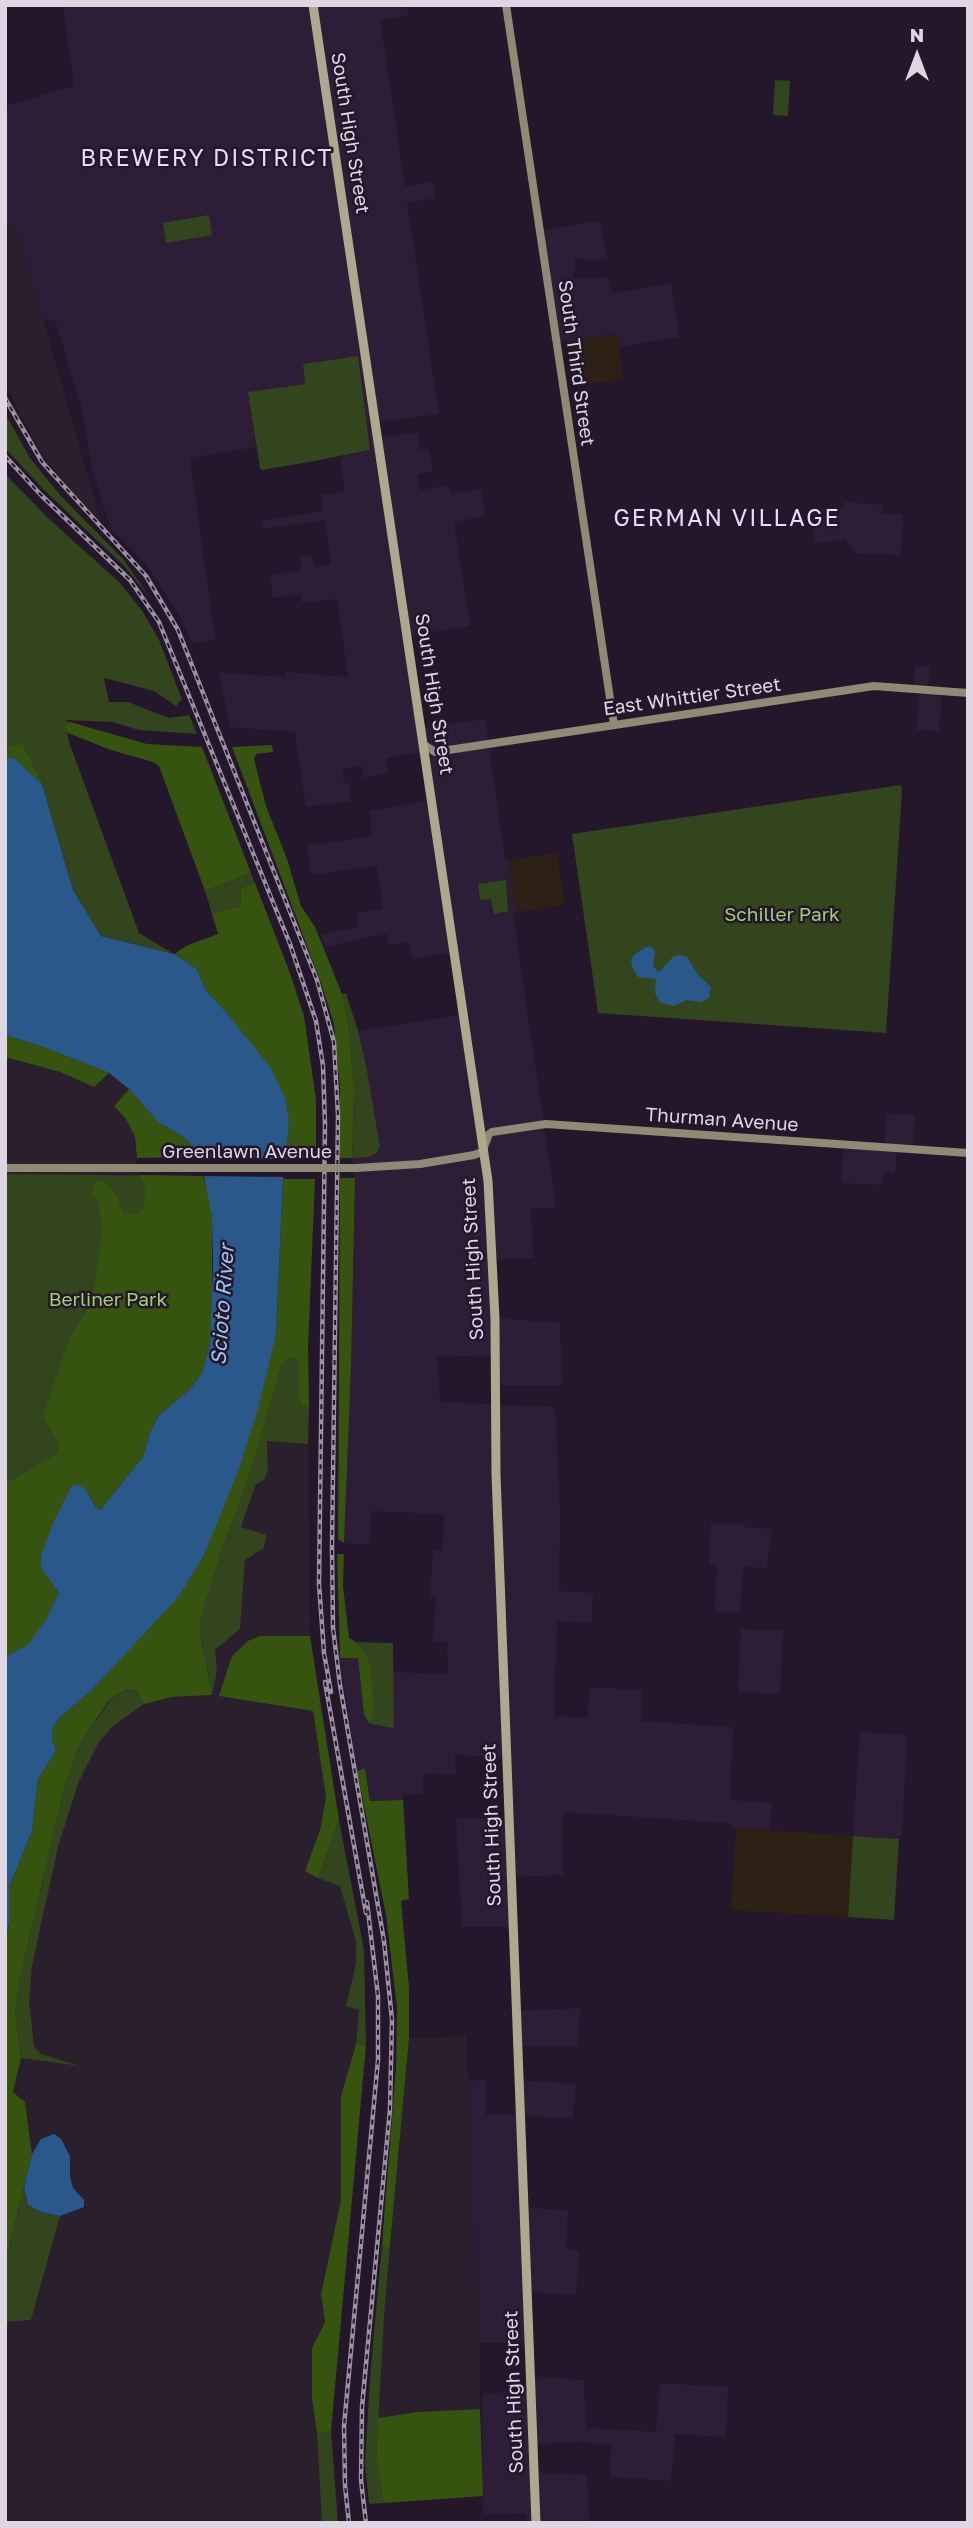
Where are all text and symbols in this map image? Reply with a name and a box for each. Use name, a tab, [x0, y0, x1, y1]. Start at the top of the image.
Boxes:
north arrow	[882, 21, 952, 91]
text: N	[910, 23, 924, 46]
street label: South High Street	[326, 51, 374, 215]
district label: BREWERY DISTRICT	[83, 145, 331, 173]
street label: South Third Street	[553, 278, 599, 448]
district label: GERMAN VILLAGE	[615, 505, 839, 533]
street label: South High Street	[410, 612, 458, 776]
street label: East Whittier Street	[602, 673, 782, 721]
park label: Schiller Park	[724, 904, 840, 926]
street label: Thurman Avenue	[645, 1103, 799, 1137]
street label: Greenlawn Avenue	[162, 1141, 332, 1163]
street label: South High Street	[457, 1177, 489, 1341]
water label: Scioto River	[206, 1244, 240, 1366]
park label: Berliner Park	[49, 1289, 167, 1311]
street label: South High Street	[478, 1743, 506, 1907]
street label: South High Street	[500, 2310, 528, 2474]

